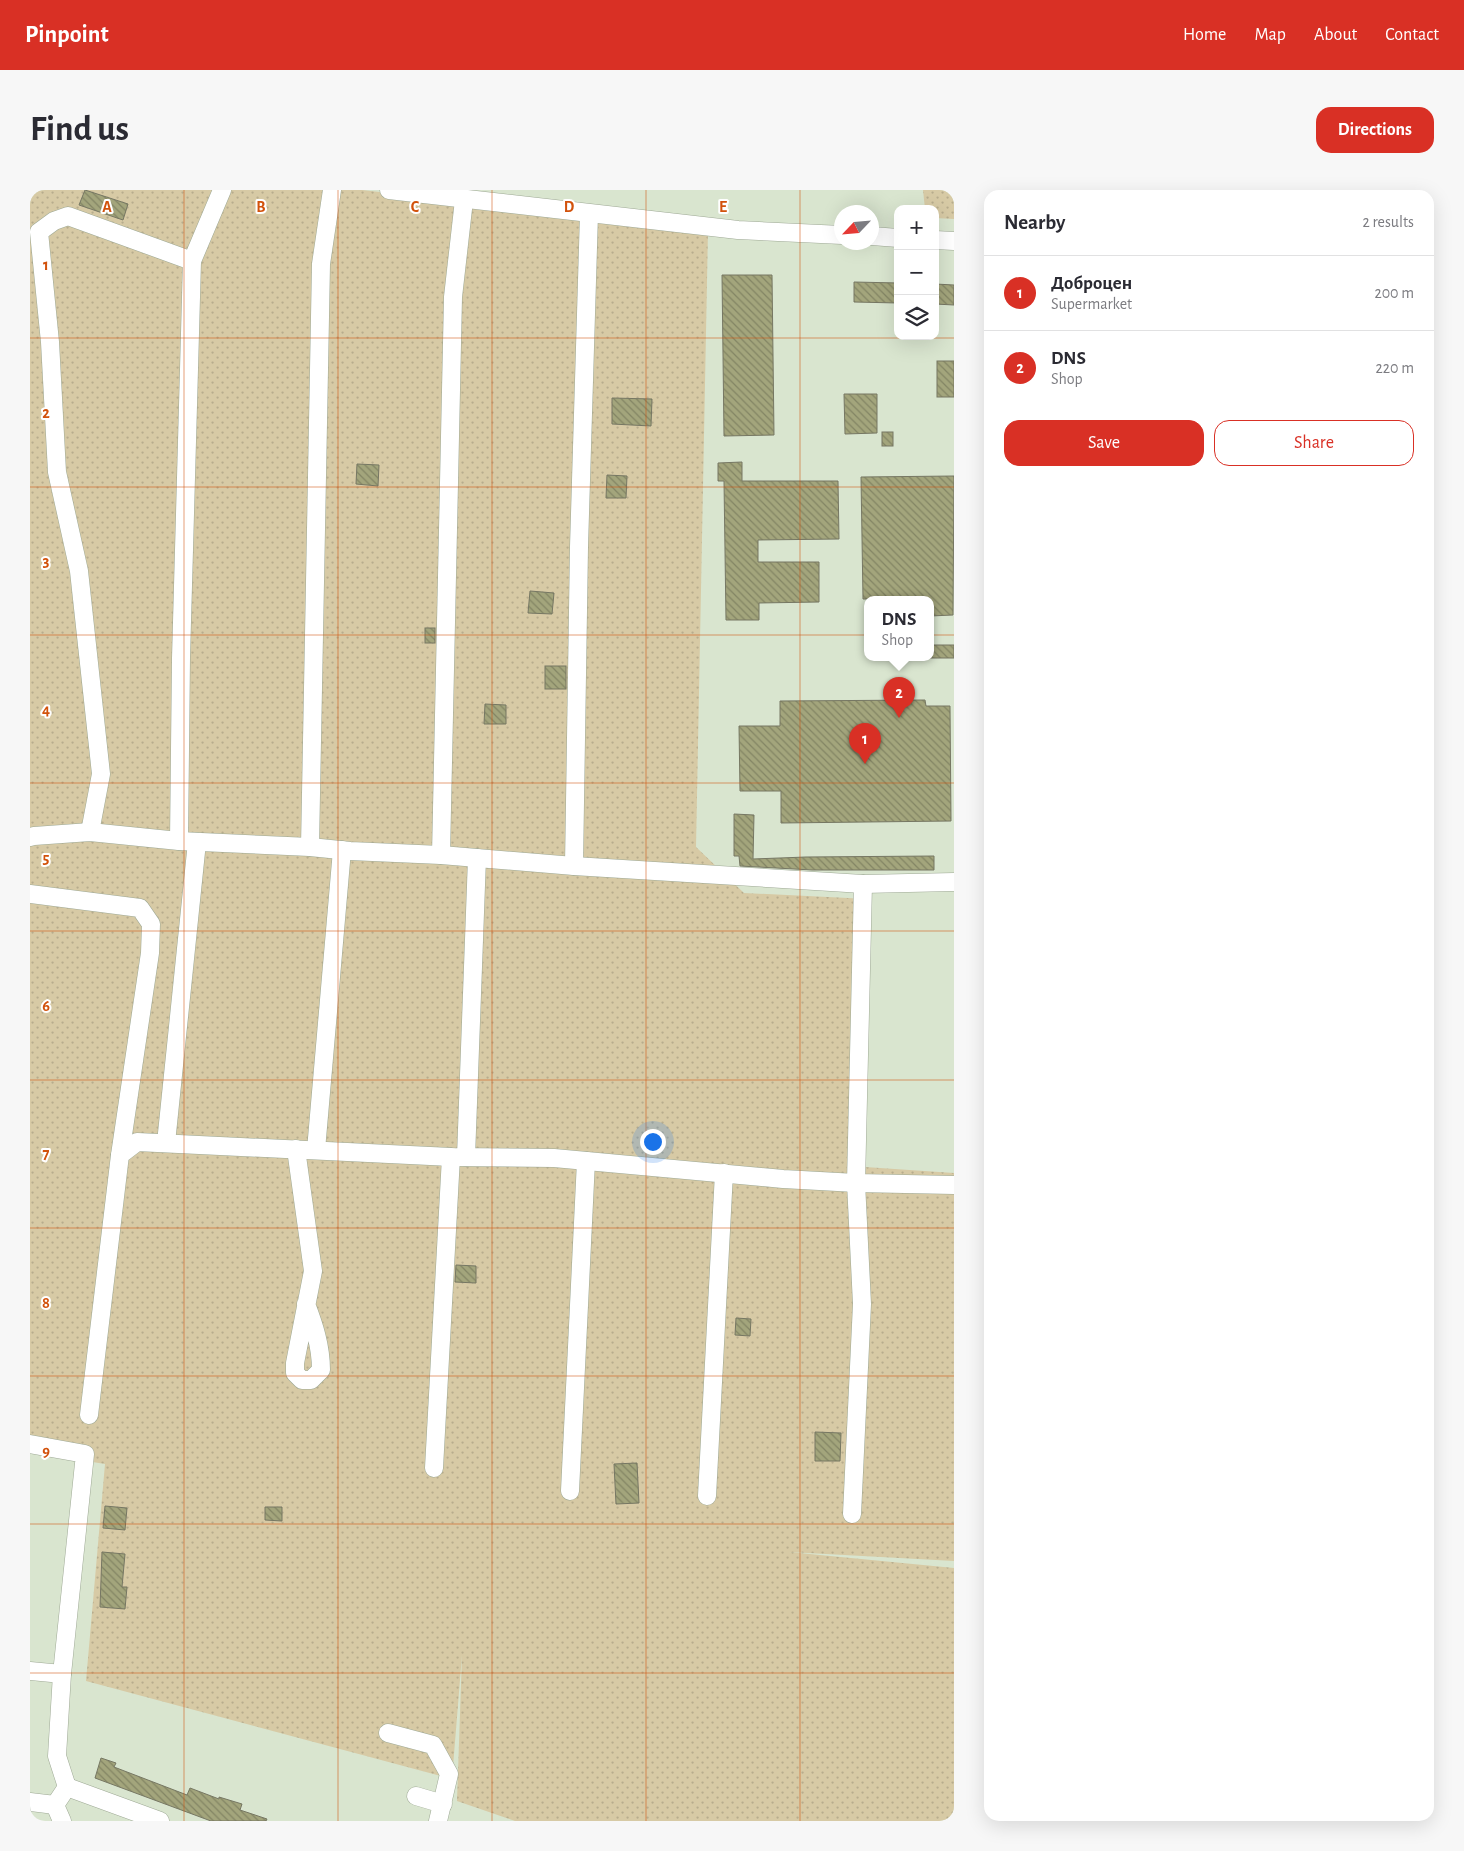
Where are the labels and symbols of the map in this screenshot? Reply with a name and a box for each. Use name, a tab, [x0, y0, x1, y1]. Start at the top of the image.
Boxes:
text: A	[102, 199, 112, 215]
text: B	[256, 199, 266, 215]
text: C	[411, 199, 420, 215]
text: D	[564, 199, 575, 215]
text: E	[719, 199, 727, 215]
north arrow	[834, 205, 879, 250]
text: 1	[43, 257, 49, 273]
text: 2	[42, 405, 50, 421]
text: 3	[43, 553, 50, 569]
pin: 2	[883, 677, 915, 718]
text: 4	[42, 702, 50, 718]
pin: 1	[849, 723, 881, 764]
text: 5	[43, 850, 50, 866]
text: 6	[42, 998, 50, 1014]
your location	[640, 1129, 666, 1155]
text: 7	[43, 1146, 50, 1162]
text: 8	[42, 1295, 50, 1311]
text: 9	[42, 1443, 50, 1459]

